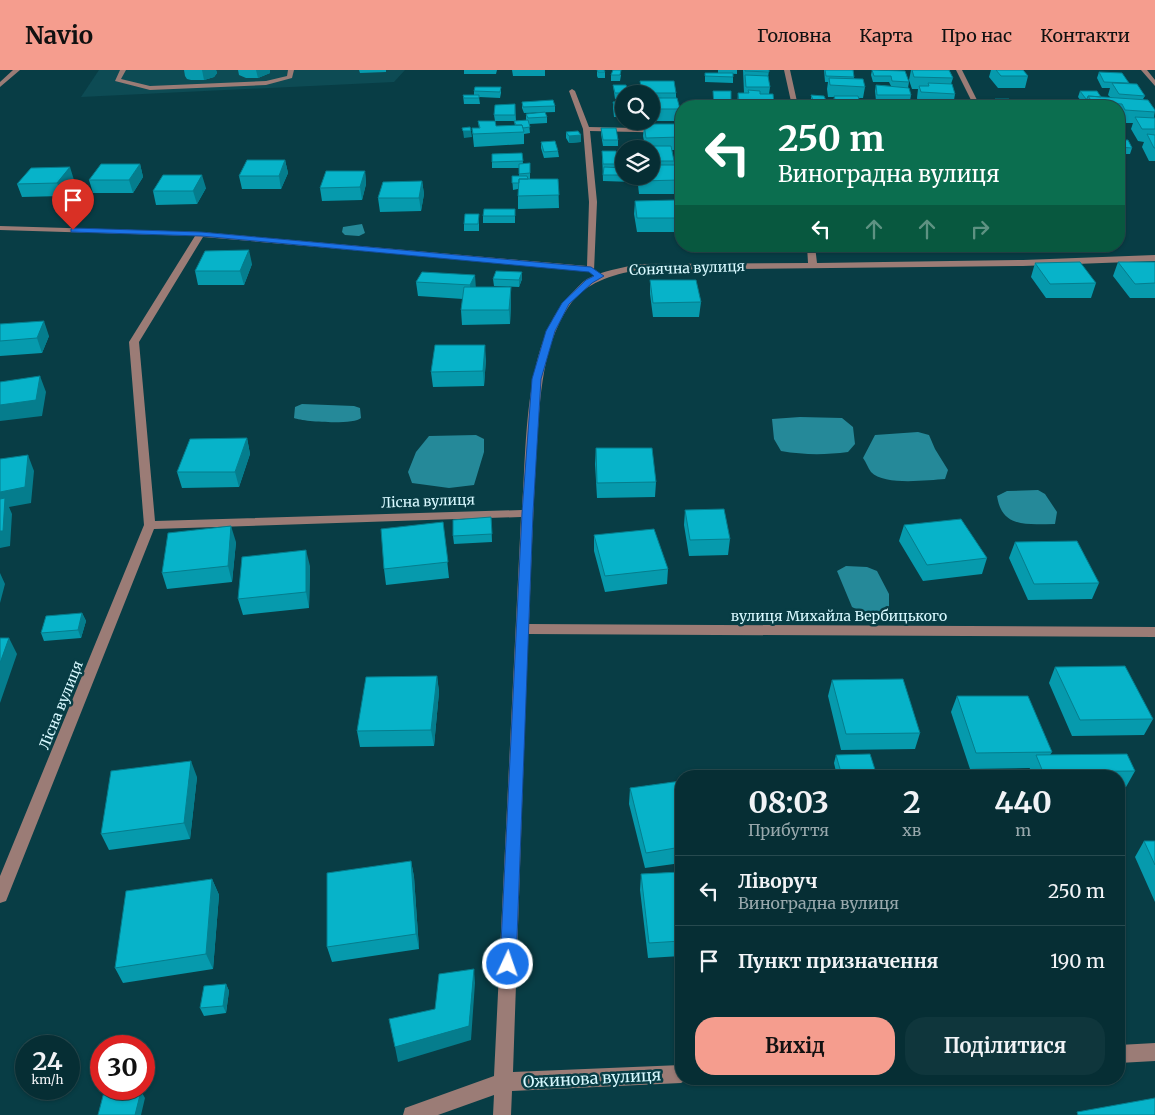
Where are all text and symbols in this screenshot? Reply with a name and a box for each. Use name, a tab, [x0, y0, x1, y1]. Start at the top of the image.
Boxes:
text: Navio	[25, 20, 93, 51]
text: Головна	[757, 24, 831, 47]
text: Карта	[859, 24, 913, 47]
text: Про нас	[941, 24, 1012, 47]
text: Контакти	[1040, 24, 1130, 47]
map controls	[615, 85, 660, 185]
button: search	[615, 85, 660, 130]
text: 250 m	[778, 117, 884, 161]
icon: left	[695, 120, 760, 185]
button: layers	[615, 140, 660, 185]
text: Виноградна вулиця	[778, 160, 1000, 188]
pin	[52, 179, 94, 230]
icon: arrive	[59, 186, 87, 214]
icon: left	[807, 215, 835, 243]
icon: ahead	[860, 215, 888, 243]
icon: ahead	[913, 215, 941, 243]
icon: right	[966, 215, 994, 243]
street label: Сонячна вулиця	[629, 257, 745, 279]
street label: Лісна вулиця	[381, 490, 475, 512]
street label: вулиця Михайла Вербицького	[731, 607, 947, 625]
street label: Лісна вулиця	[35, 658, 87, 752]
text: 08:03	[748, 783, 829, 821]
text: 2	[903, 783, 921, 821]
text: 440	[994, 783, 1052, 821]
text: Прибуття	[748, 820, 829, 840]
text: хв	[902, 820, 921, 840]
text: m	[1015, 820, 1031, 840]
text: Ліворуч	[738, 869, 818, 893]
icon: left	[695, 877, 723, 905]
text: 250 m	[1048, 879, 1105, 903]
text: Виноградна вулиця	[738, 893, 899, 913]
position arrow	[481, 937, 533, 989]
icon: arrive	[695, 947, 723, 975]
text: Пункт призначення	[738, 949, 938, 973]
text: 190 m	[1050, 949, 1105, 973]
button: Вихід	[695, 1017, 895, 1075]
button: Поділитися	[905, 1017, 1105, 1075]
speed limit sign: 30	[90, 1035, 155, 1100]
text: 24	[32, 1045, 63, 1077]
street label: Ожинова вулиця	[522, 1064, 662, 1092]
text: km/h	[32, 1072, 63, 1087]

